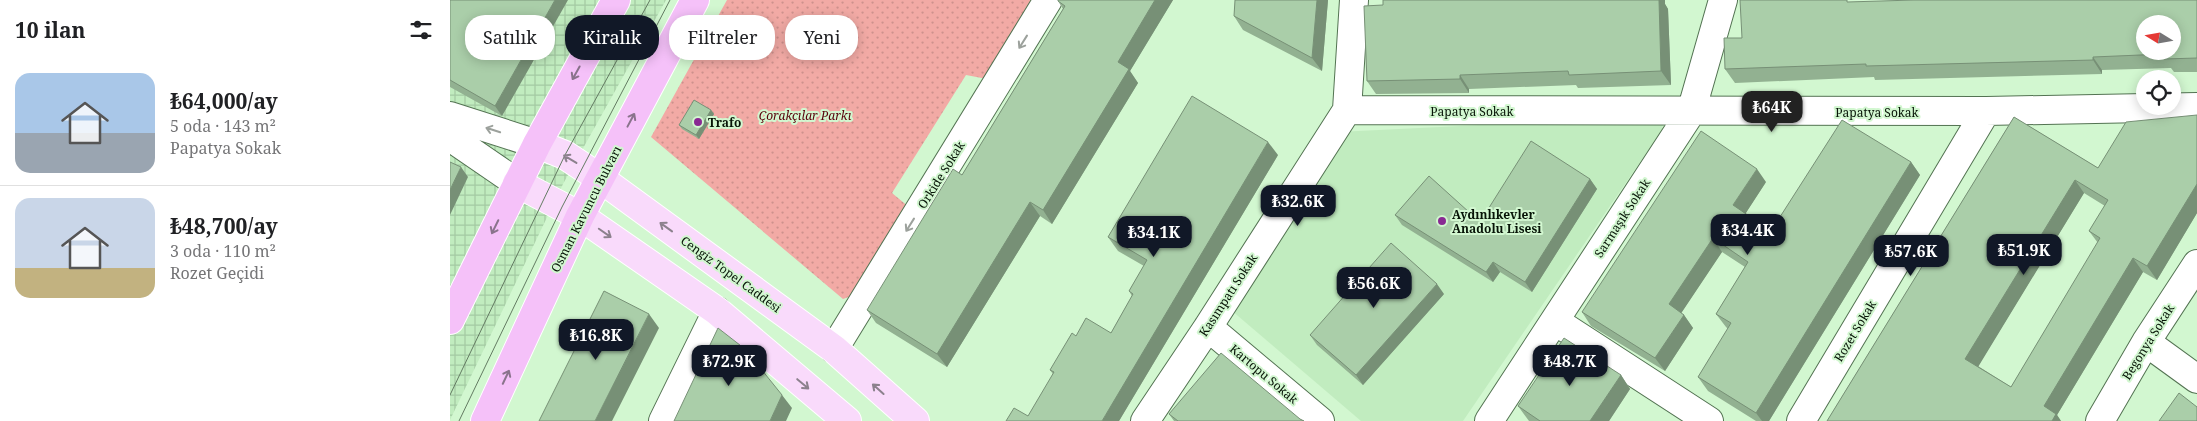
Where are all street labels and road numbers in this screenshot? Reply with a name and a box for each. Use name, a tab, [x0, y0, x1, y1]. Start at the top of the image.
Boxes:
street label: Papatya Sokak	[1430, 103, 1515, 120]
street label: Papatya Sokak	[1835, 104, 1920, 121]
street label: Orkide Sokak	[914, 137, 969, 212]
street label: Osman Kavuncu Bulvarı	[547, 143, 625, 275]
street label: Sarmaşık Sokak	[1590, 175, 1654, 261]
street label: Cengiz Topel Caddesi	[677, 232, 785, 316]
street label: Kasımpatı Sokak	[1195, 250, 1262, 340]
street label: Rozet Sokak	[1830, 296, 1881, 365]
street label: Begonya Sokak	[2118, 300, 2179, 383]
street label: Kartopu Sokak	[1226, 340, 1303, 408]

